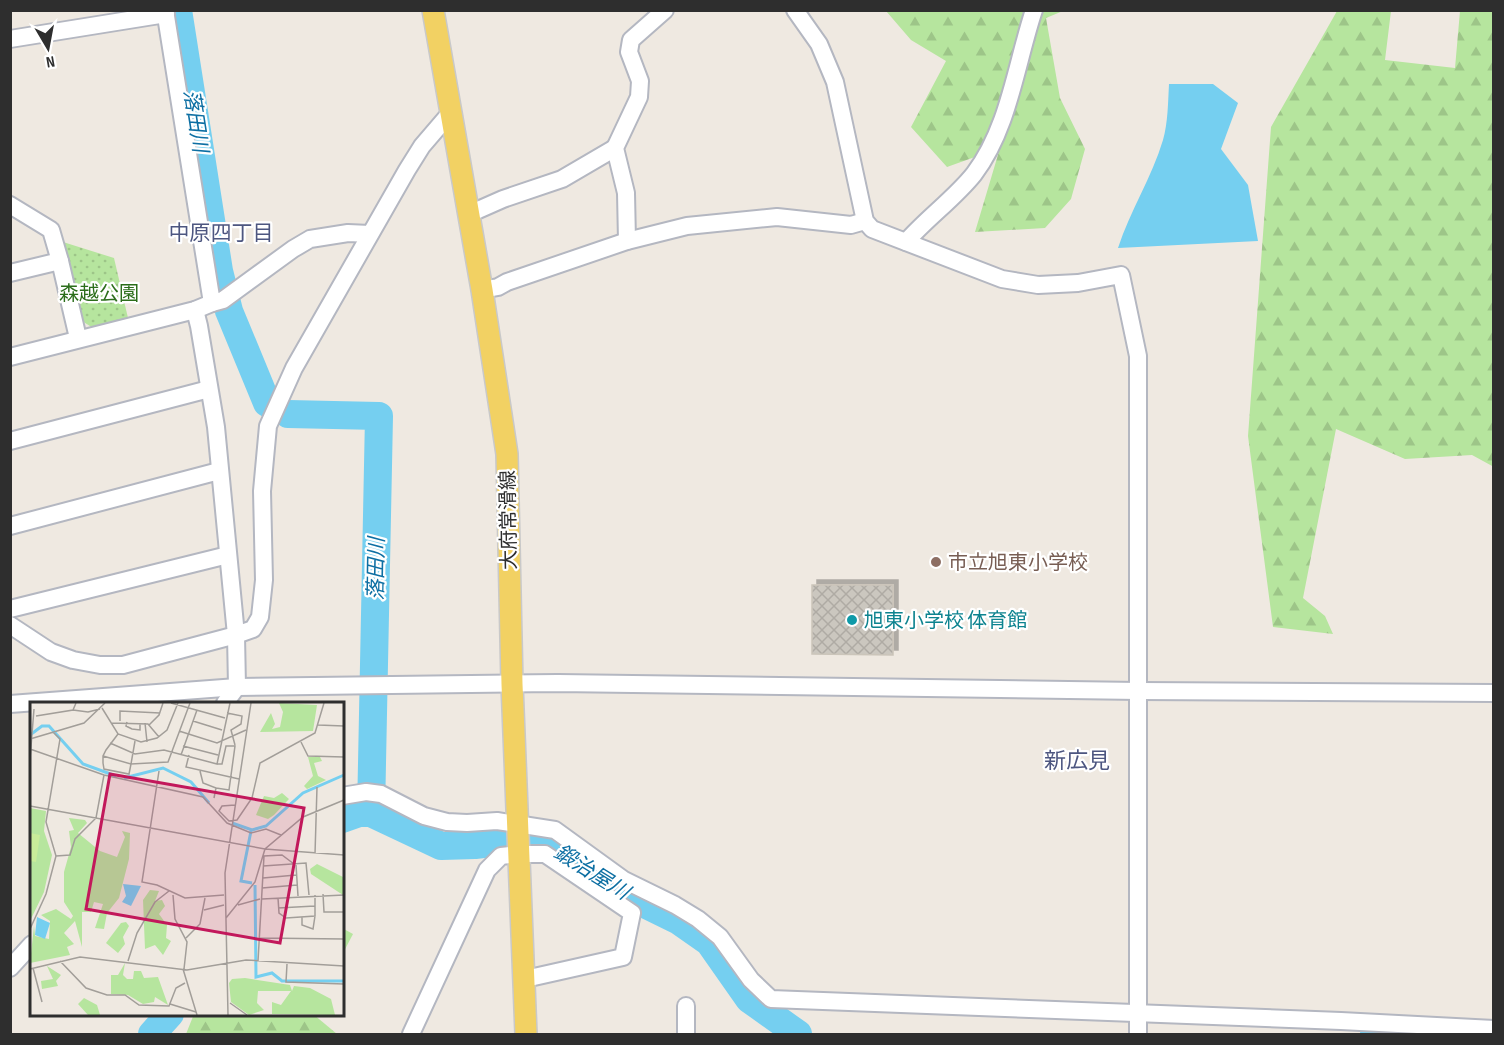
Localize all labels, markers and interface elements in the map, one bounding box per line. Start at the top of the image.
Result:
north arrow [18,18,78,78]
text: N [44,51,56,71]
water label: 落田川 [178,88,213,156]
district label: 中原四丁目 [169,221,274,246]
park label: 森越公園 [59,282,139,306]
street label: 大府常滑線 [496,470,522,570]
water label: 落田川 [363,535,390,601]
place label: 市立旭東小学校 [948,551,1088,575]
marker: 市立旭東小学校 [929,555,943,569]
place label: 旭東小学校 体育館 [864,609,1027,633]
marker: 旭東小学校 体育館 [845,613,859,627]
inset map [30,702,344,1015]
district label: 新広見 [1044,748,1110,775]
water label: 鍛治屋川 [549,840,636,906]

